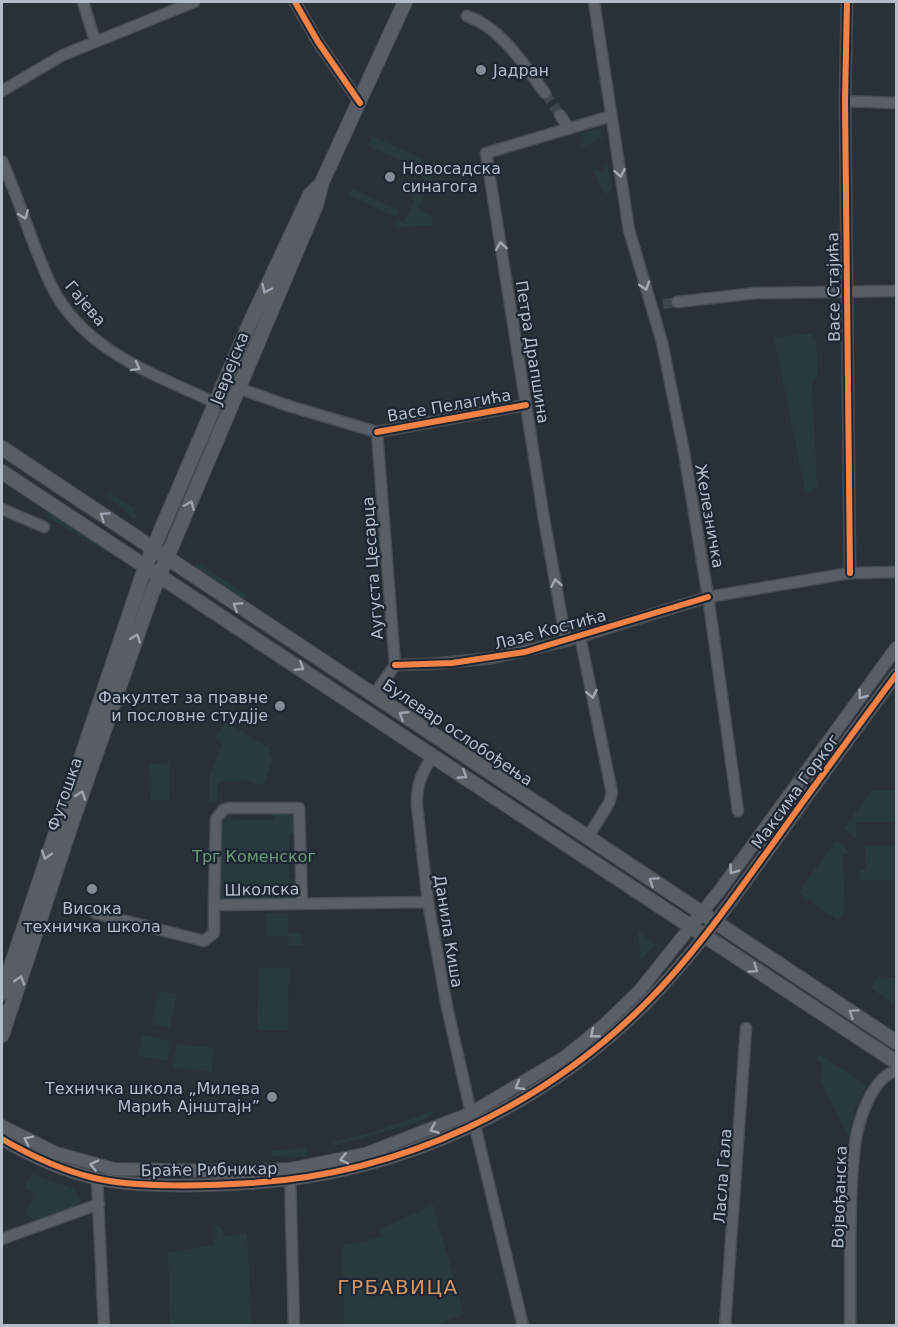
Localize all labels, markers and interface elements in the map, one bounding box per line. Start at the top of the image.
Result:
place label: Јадран [492,61,549,80]
marker: Јадран [474,63,488,77]
place label: Новосадска синагога [402,159,501,196]
one-way arrow [613,168,626,178]
marker: Новосадска синагога [383,170,397,184]
one-way arrow [16,209,29,219]
street label: Васе Стајића [823,232,844,342]
one-way arrow [495,241,507,250]
street label: Гајева [61,277,110,330]
street label: Петра Драпшина [512,279,553,425]
one-way arrow [638,280,651,291]
one-way arrow [262,282,274,293]
street label: Јеврејска [206,329,253,408]
one-way arrow [130,360,140,371]
street label: Васе Пелагића [386,385,513,426]
street label: Железничка [691,463,728,570]
street label: Аугуста Цесарца [358,496,387,640]
one-way arrow [183,500,195,511]
one-way arrow [100,512,110,524]
one-way arrow [550,579,563,589]
one-way arrow [233,602,244,613]
street label: Лазе Костића [492,605,608,654]
one-way arrow [128,633,141,644]
one-way arrow [293,660,304,671]
street label: Булевар ослобођења [379,675,537,790]
place label: Факултет за правне и пословне студјје [98,688,268,725]
one-way arrow [585,688,598,698]
one-way arrow [858,689,869,700]
marker: Факултет за правне и пословне студјје [273,699,287,713]
one-way arrow [399,711,410,722]
street label: Максима Горког [747,730,843,852]
street label: Футошка [43,755,86,833]
one-way arrow [456,768,467,779]
one-way arrow [74,790,87,800]
park label: Трг Коменског [191,847,316,866]
one-way arrow [41,849,54,860]
one-way arrow [729,864,740,875]
street label: Данила Киша [430,873,467,989]
one-way arrow [649,876,659,888]
street label: Школска [224,879,300,900]
marker: Висока техничка школа [85,882,99,896]
place label: Висока техничка школа [23,899,161,936]
one-way arrow [748,961,758,973]
one-way arrow [13,975,25,986]
one-way arrow [848,1009,859,1020]
one-way arrow [590,1027,601,1038]
place label: Техничка школа „Милева Марић Ајнштајн” [44,1079,260,1116]
one-way arrow [515,1079,525,1090]
marker: Техничка школа „Милева Марић Ајнштајн” [265,1090,279,1104]
one-way arrow [430,1122,441,1134]
street label: Ласла Гала [710,1128,735,1224]
one-way arrow [24,1136,35,1147]
street label: Војвођанска [828,1145,851,1249]
one-way arrow [339,1151,349,1164]
one-way arrow [89,1159,99,1172]
street label: Браће Рибникар [141,1159,278,1180]
district label: ГРБАВИЦА [337,1275,459,1299]

